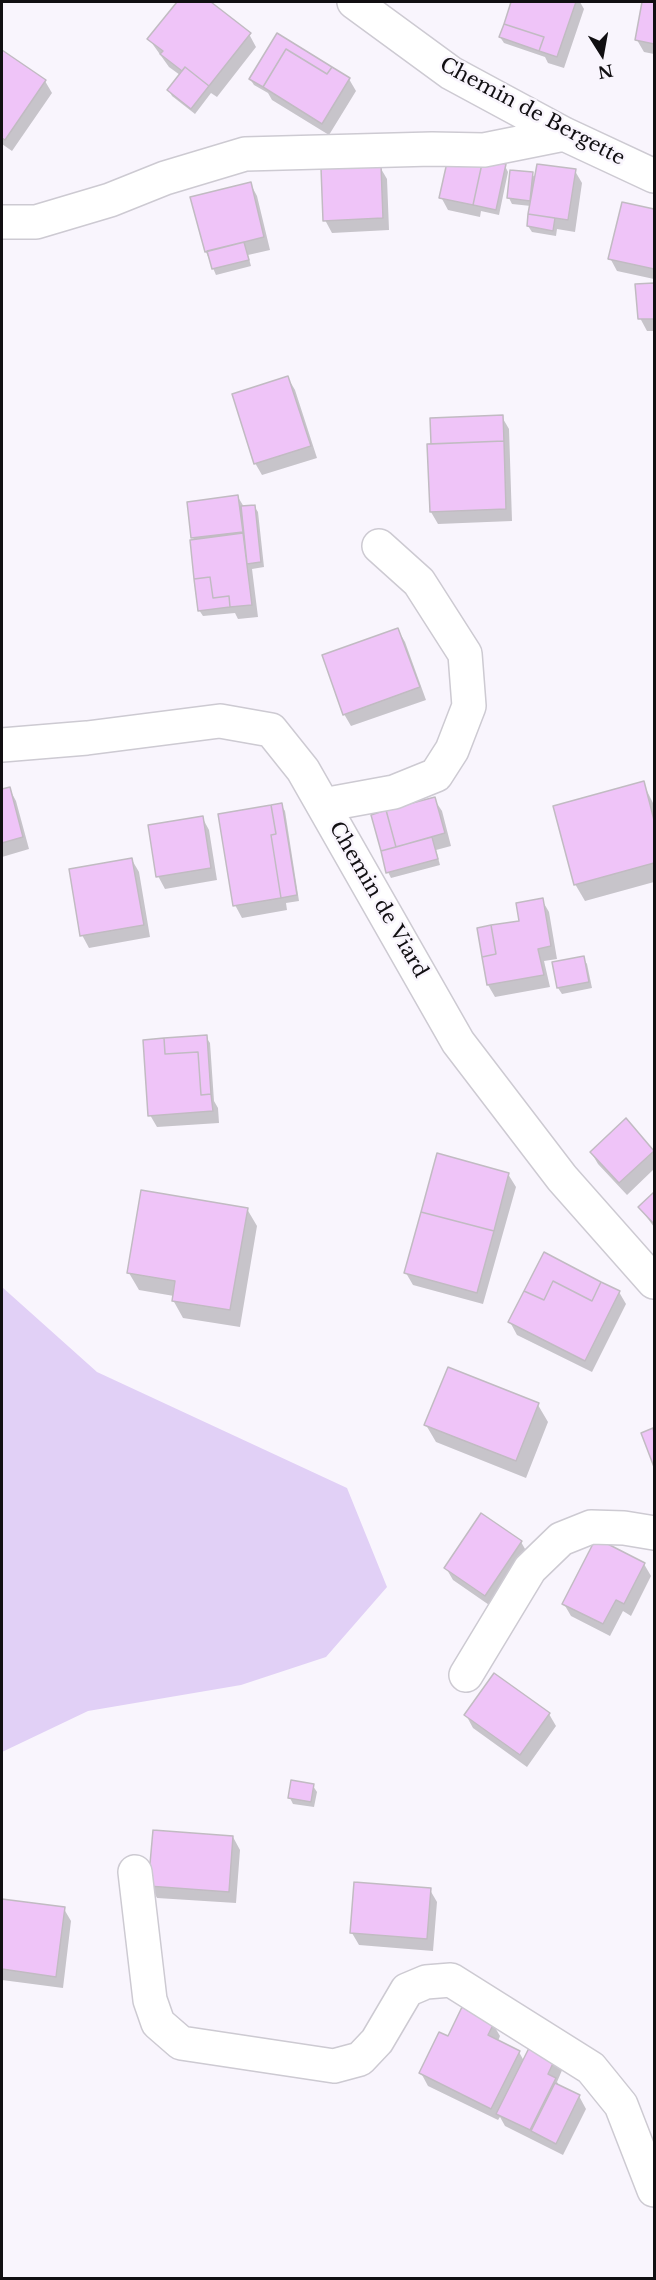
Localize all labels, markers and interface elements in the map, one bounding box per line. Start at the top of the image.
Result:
north arrow [572,24,632,84]
street label: Chemin de Bergette [435,53,629,171]
text: N [596,60,615,83]
street label: Chemin de Viard [324,818,432,982]

